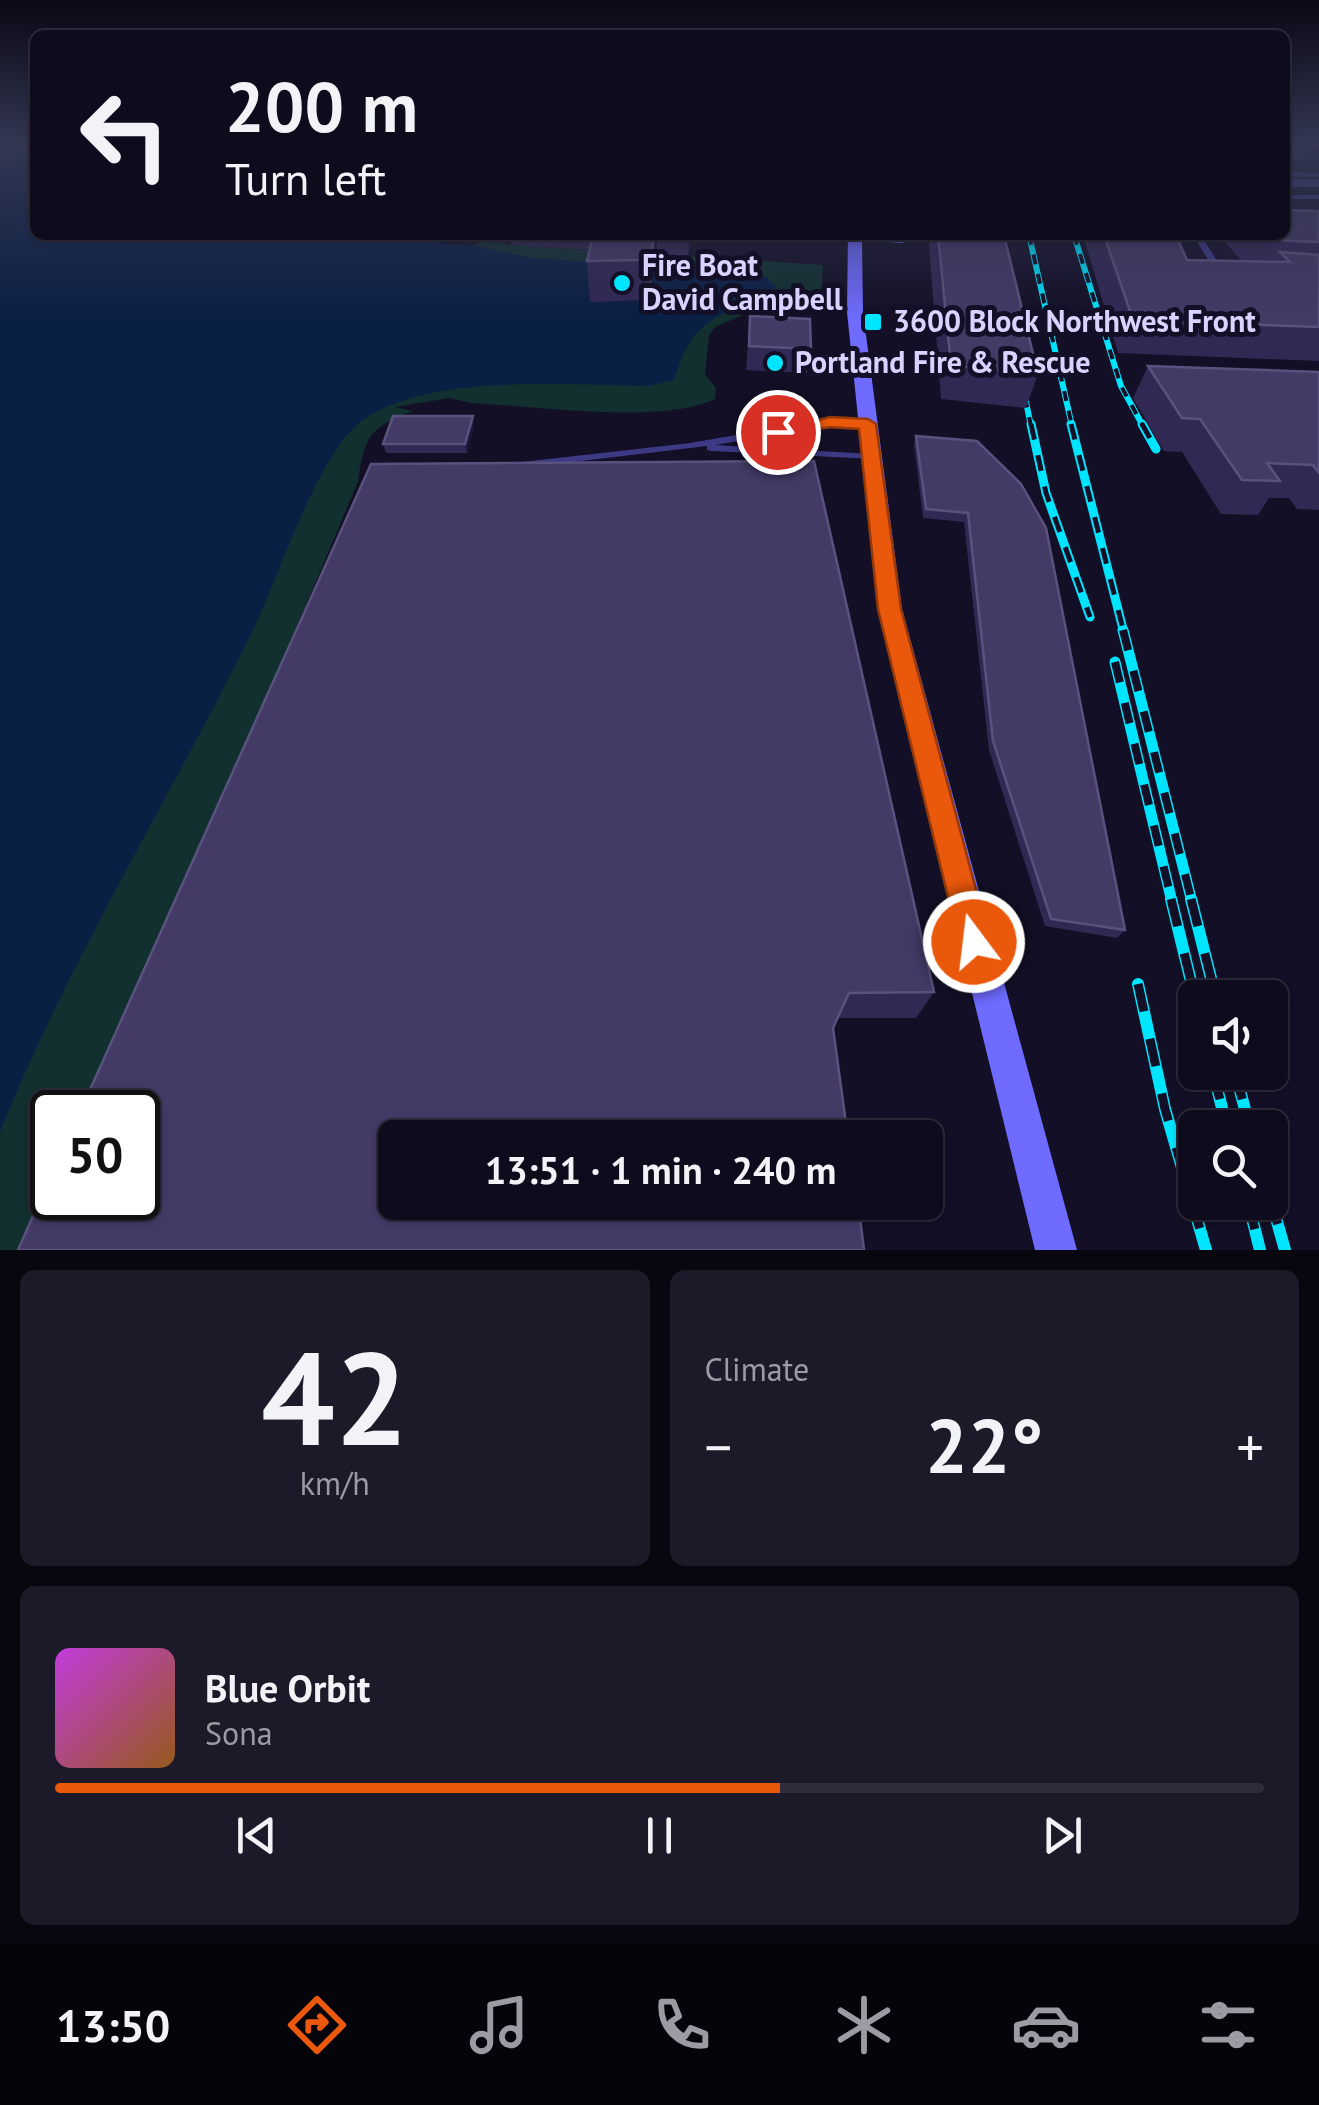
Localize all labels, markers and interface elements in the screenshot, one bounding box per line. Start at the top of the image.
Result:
text: 200 m [225,61,418,151]
icon: left [60,70,190,200]
text: Turn left [225,149,386,207]
place label: Fire Boat David Campbell [642,245,843,318]
marker: Fire Boat David Campbell [611,272,633,294]
place label: 3600 Block Northwest Front [893,301,1256,340]
marker: 3600 Block Northwest Front [862,311,884,333]
place label: Portland Fire & Rescue [795,342,1090,381]
marker: Portland Fire & Rescue [764,352,786,374]
pin [736,390,821,475]
icon: arrive [751,405,806,460]
position arrow [922,890,1026,994]
map controls [1178,980,1288,1220]
button: sound [1178,980,1288,1090]
speed limit sign: 50 [30,1090,160,1220]
button: search [1178,1110,1288,1220]
text: 13:51 · 1 min · 240 m [485,1145,836,1194]
text: 42 [261,1313,408,1481]
text: Climate [705,1348,809,1390]
text: 22° [925,1397,1043,1494]
text: − [705,1411,732,1482]
text: + [1236,1411,1264,1482]
text: km/h [300,1462,370,1504]
text: Blue Orbit [205,1663,370,1712]
text: Sona [205,1712,273,1754]
icon: previous [229,1808,284,1863]
icon: pause [632,1808,687,1863]
icon: next [1035,1808,1090,1863]
icon: directions [282,1990,352,2060]
icon: music [464,1990,534,2060]
icon: phone [647,1990,717,2060]
icon: climate [829,1990,899,2060]
icon: car [1011,1990,1081,2060]
icon: filters [1193,1990,1263,2060]
text: 13:50 [56,1996,170,2054]

